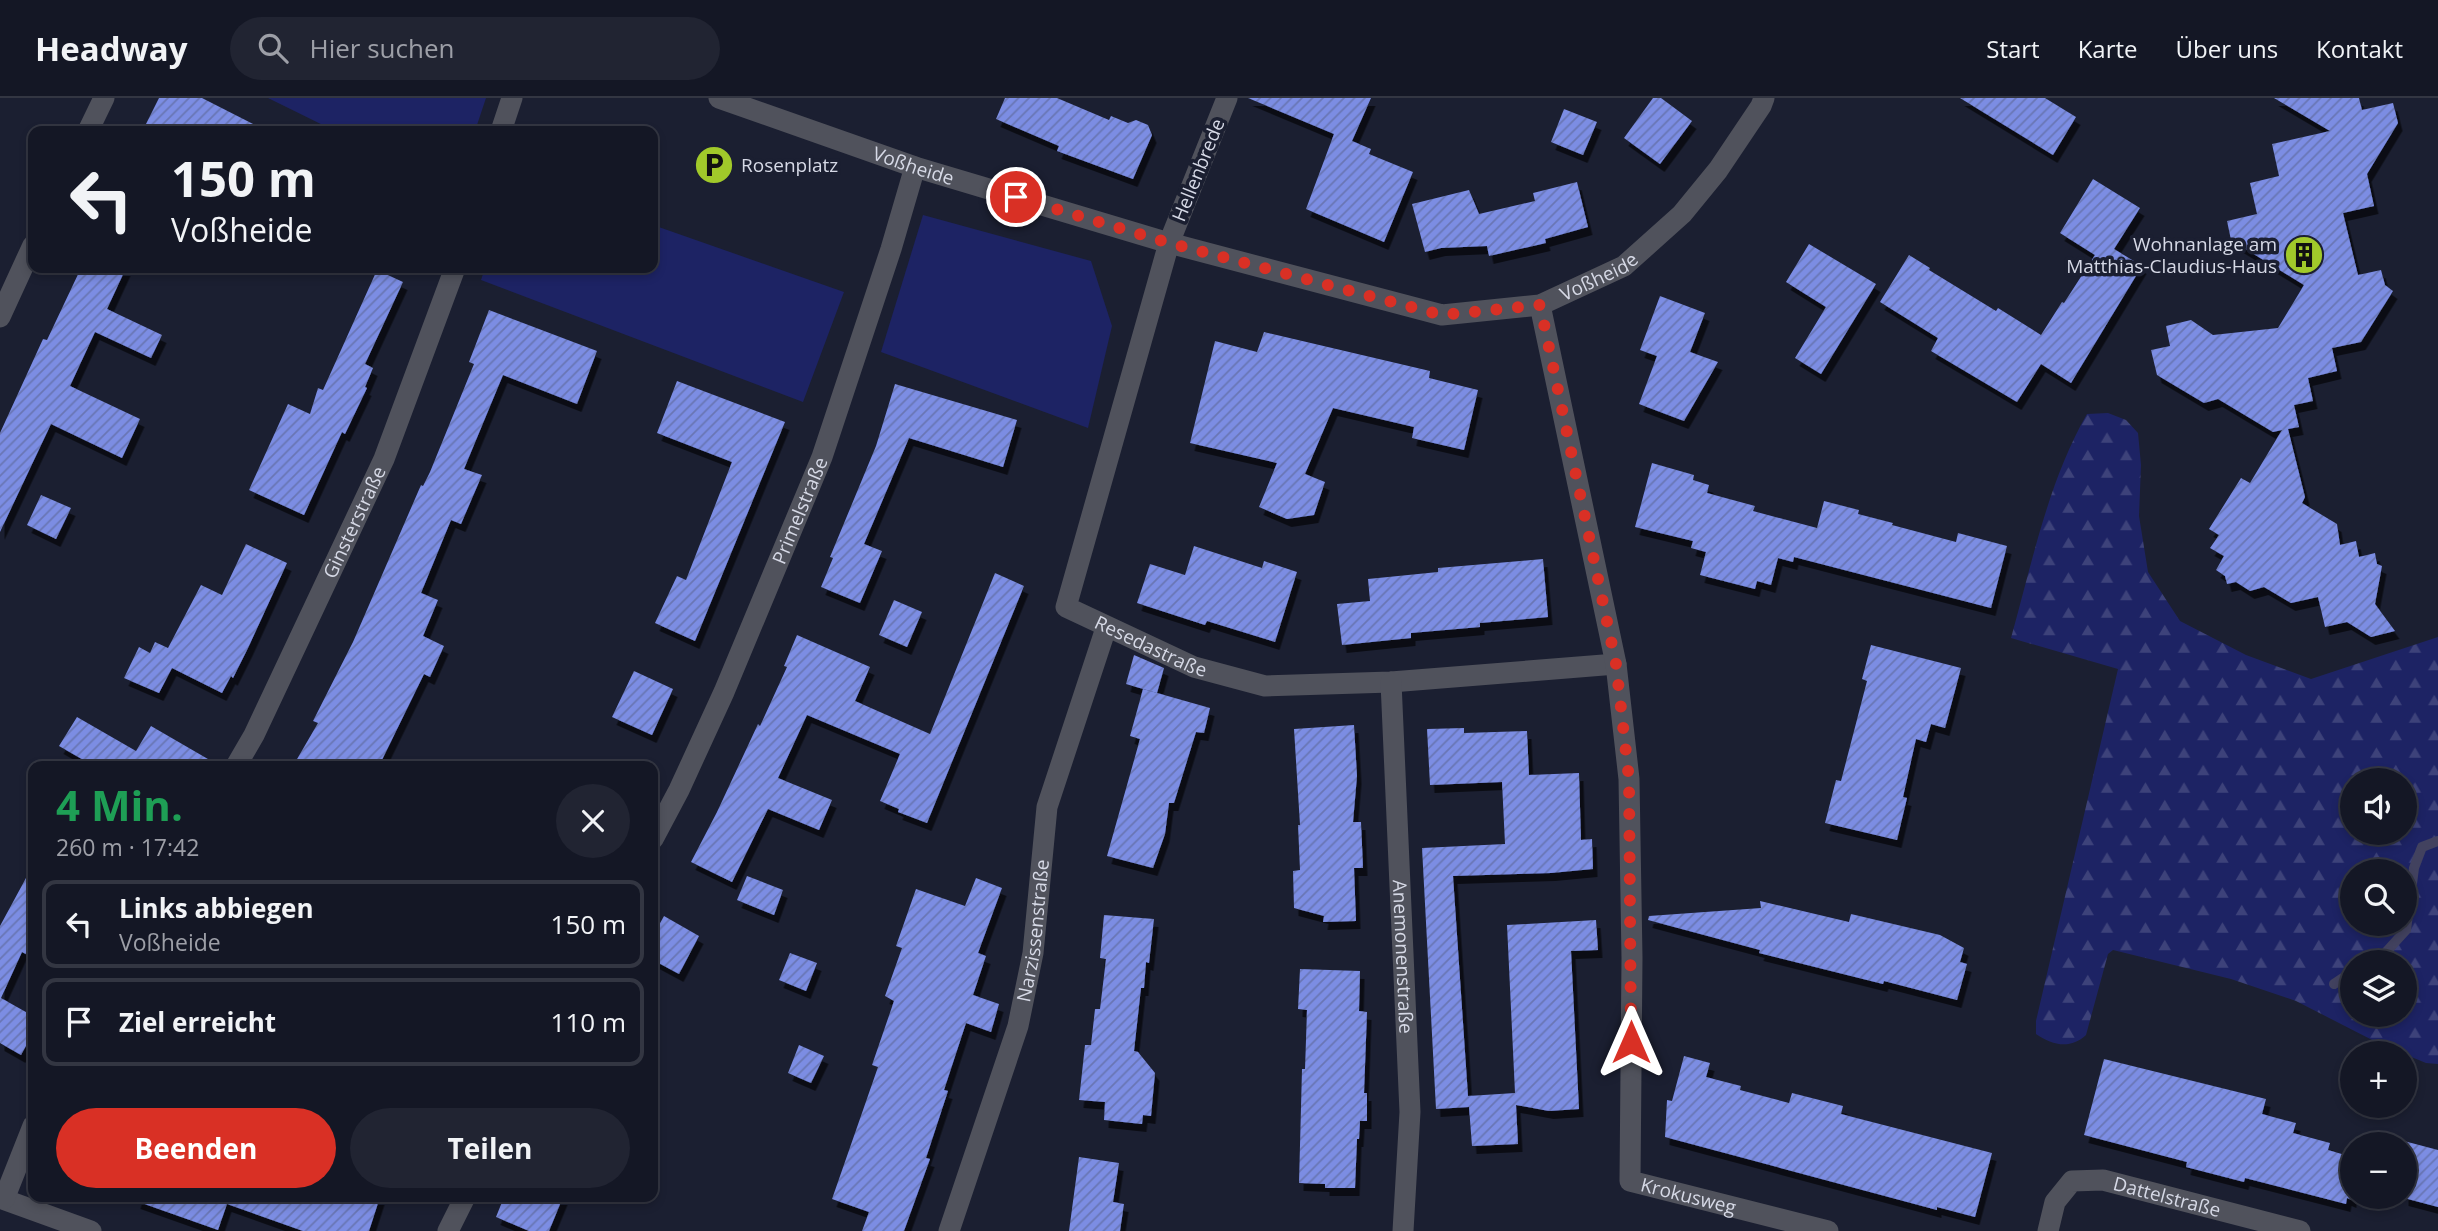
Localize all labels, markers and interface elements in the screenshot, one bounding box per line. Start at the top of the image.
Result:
search box [230,17,720,80]
text: Headway [35,26,188,71]
icon: search [254,29,292,67]
text: Hier suchen [310,30,455,66]
text: Start [1986,32,2040,65]
text: Karte [2078,32,2138,65]
text: Über uns [2176,32,2278,65]
text: Kontakt [2316,32,2403,65]
street label: Hellenbrede [1166,115,1230,225]
street label: Voßheide [869,140,957,191]
parking icon: Rosenplatz [693,144,735,186]
text: 150 m [171,145,316,211]
place label: Rosenplatz [741,152,838,178]
icon: left [56,154,147,245]
pin [986,167,1046,227]
icon: arrive [997,178,1035,216]
text: Voßheide [171,208,312,251]
place label: Wohnanlage am Matthias-Claudius-Haus [2066,231,2277,279]
building icon: Wohnanlage am Matthias-Claudius-Haus [2283,234,2325,276]
street label: Voßheide [1556,247,1644,307]
street label: Primelstraße [766,453,834,568]
street label: Ginsterstraße [317,462,392,583]
street label: Resedastraße [1090,609,1210,683]
map controls [2340,768,2417,1209]
button: sound [2340,768,2417,845]
text: 4 Min. [56,776,183,833]
button: close [556,784,630,858]
text: 260 m · 17:42 [56,831,199,863]
street label: Narzissenstraße [1010,858,1055,1004]
button: search [2340,859,2417,936]
street label: Anemonenstraße [1387,879,1420,1034]
text: Links abbiegen [119,890,314,926]
icon: left [60,905,98,943]
text: 150 m [551,906,626,942]
text: Voßheide [119,926,221,958]
button: layers [2340,950,2417,1027]
icon: arrive [60,1003,98,1041]
text: Ziel erreicht [119,1004,276,1040]
text: 110 m [551,1004,626,1040]
position arrow [1594,1005,1668,1079]
button: + [2340,1041,2417,1118]
button: Beenden [56,1108,336,1188]
button: Teilen [350,1108,630,1188]
button: − [2340,1132,2417,1209]
street label: Dattelstraße [2110,1170,2224,1223]
street label: Krokusweg [1638,1171,1739,1220]

